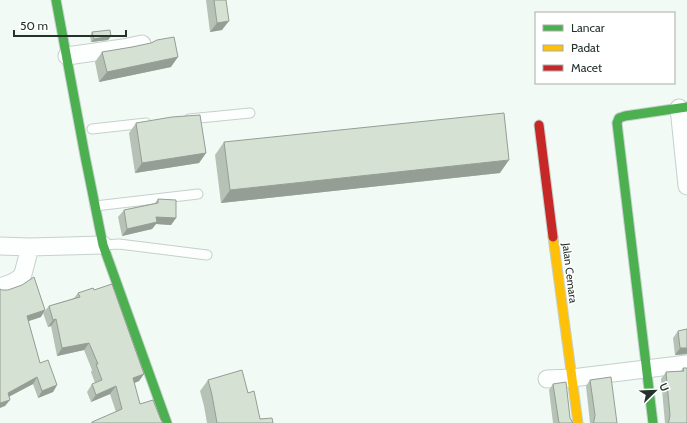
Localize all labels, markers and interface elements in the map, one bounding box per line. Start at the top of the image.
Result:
scale bar [14,12,126,38]
legend [535,12,675,84]
text: 50 m [20,18,48,33]
text: Lancar [571,20,605,35]
text: Padat [571,40,600,55]
text: Macet [571,60,602,75]
street label: Jalan Cemara [559,241,581,305]
north arrow [635,371,675,411]
text: U [656,381,672,394]

